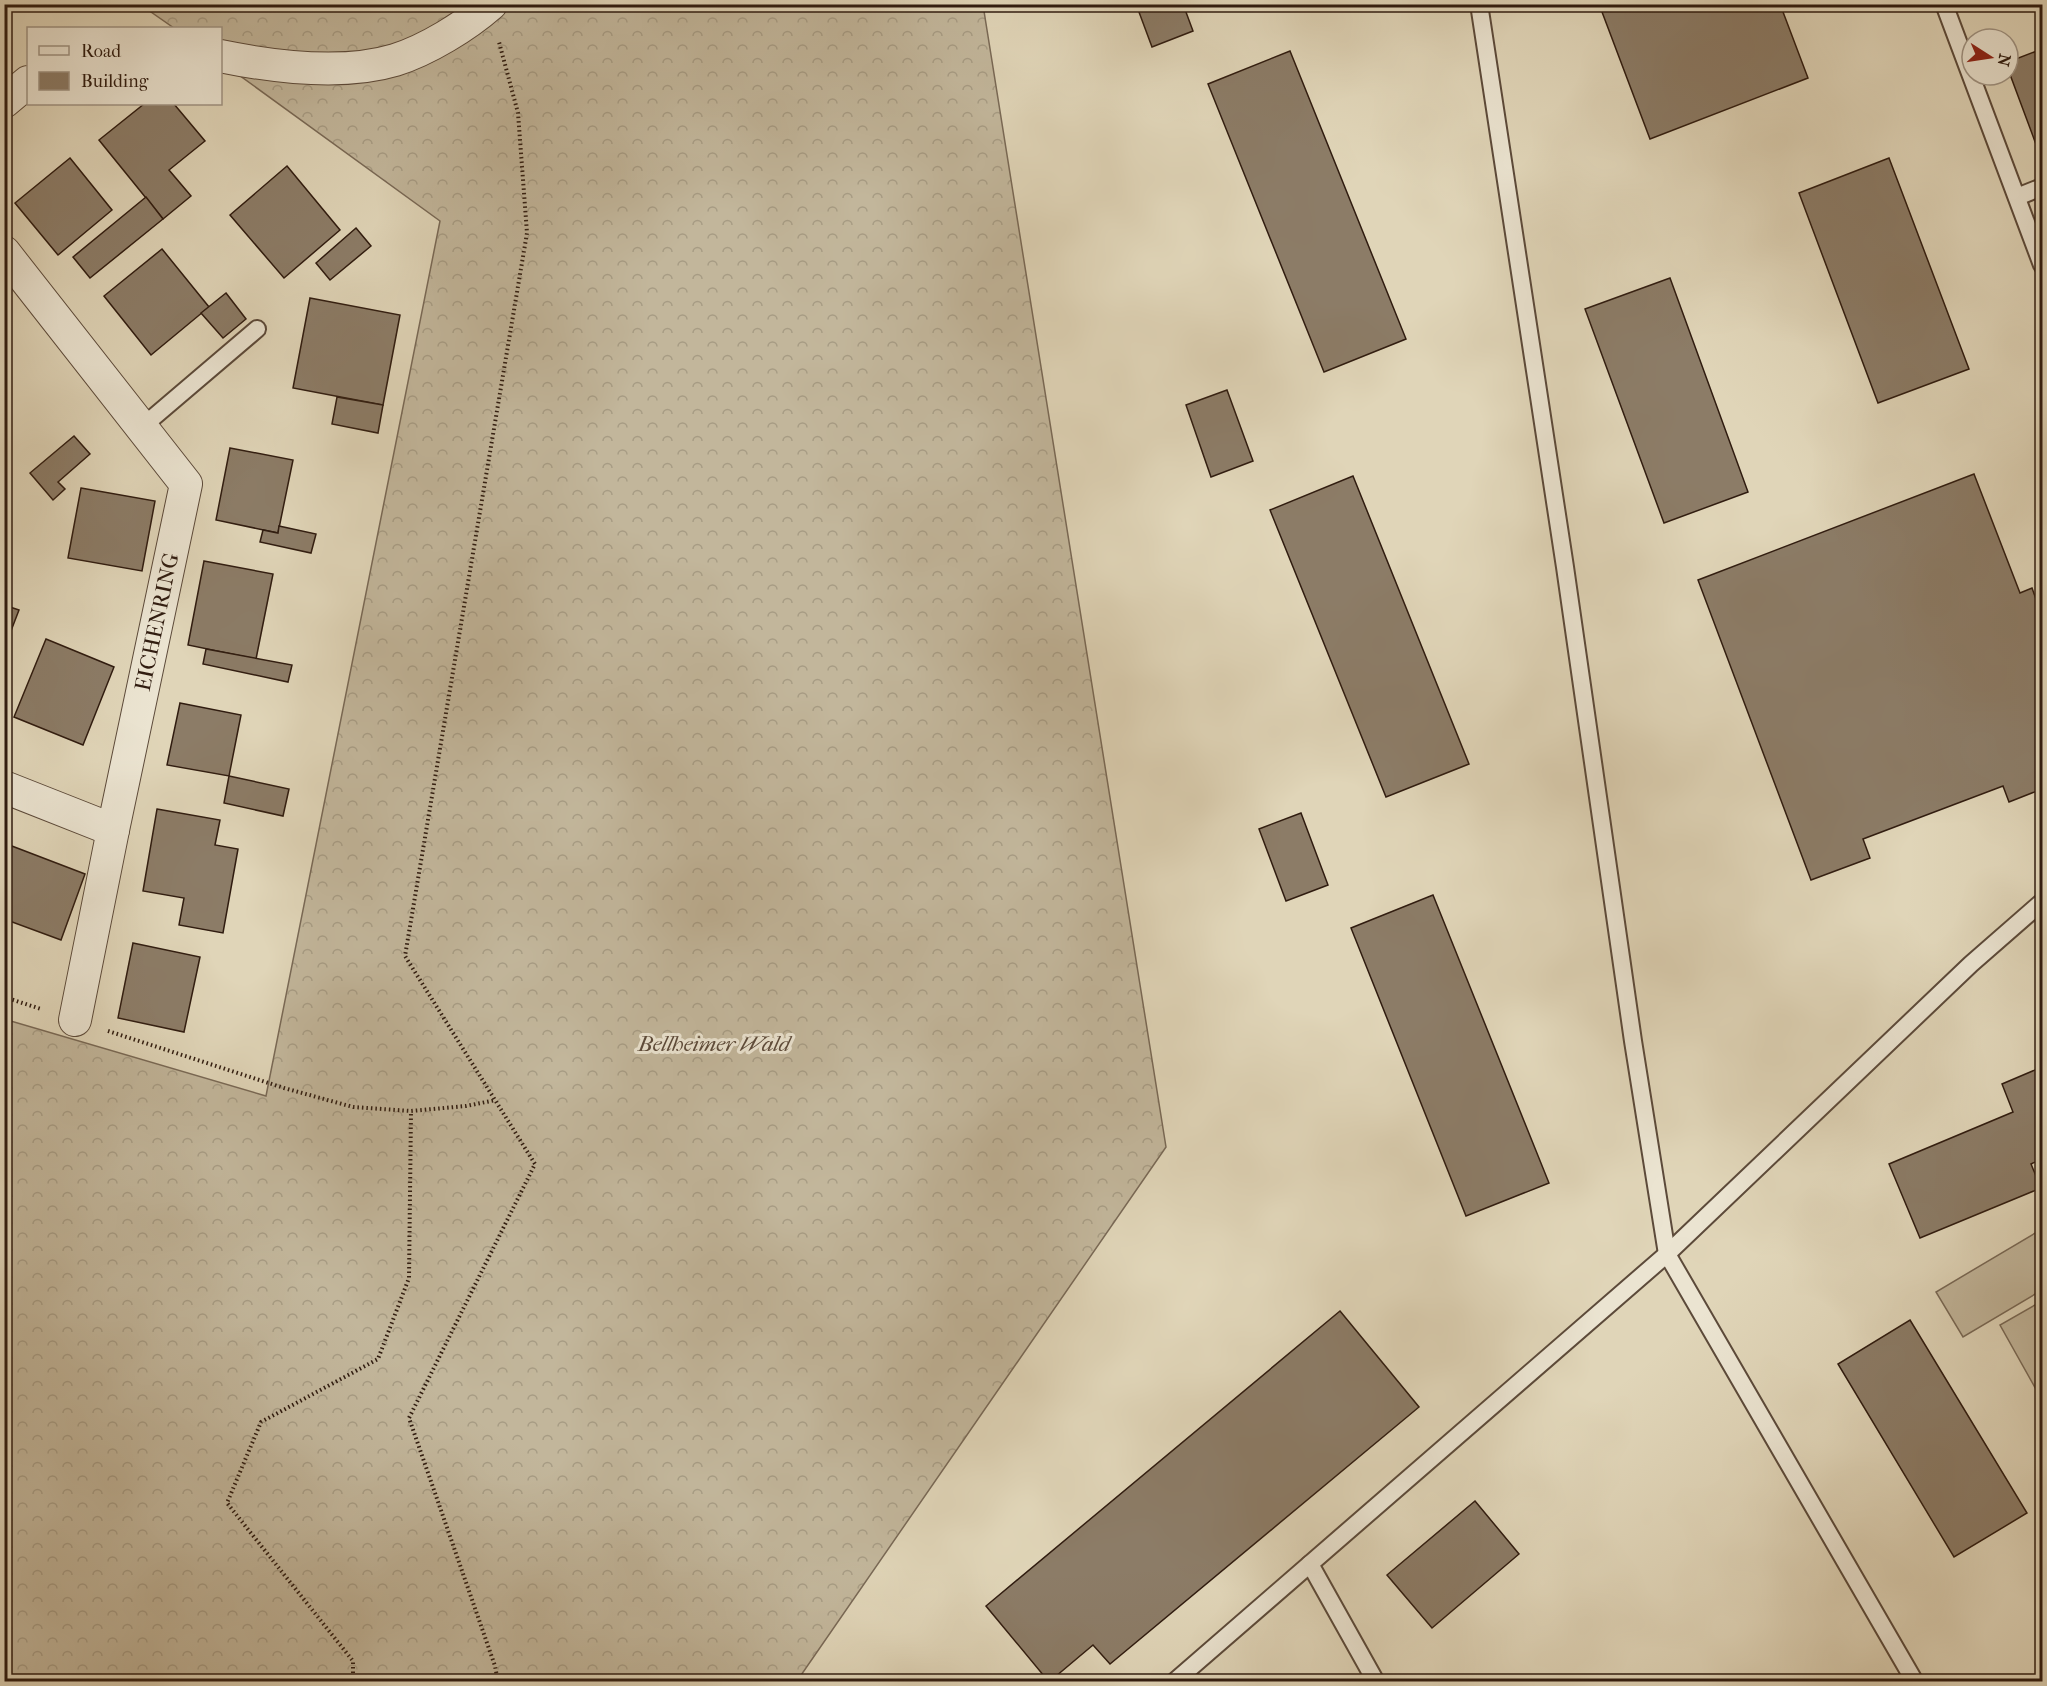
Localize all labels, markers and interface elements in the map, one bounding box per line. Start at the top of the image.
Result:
legend [27,27,222,105]
north arrow [1960,27,2020,87]
text: Road [81,41,121,62]
text: N [1993,52,2015,69]
text: Building [81,71,149,92]
street label: EICHENRING [130,550,184,694]
park label: Bellheimer Wald [637,1031,793,1057]

